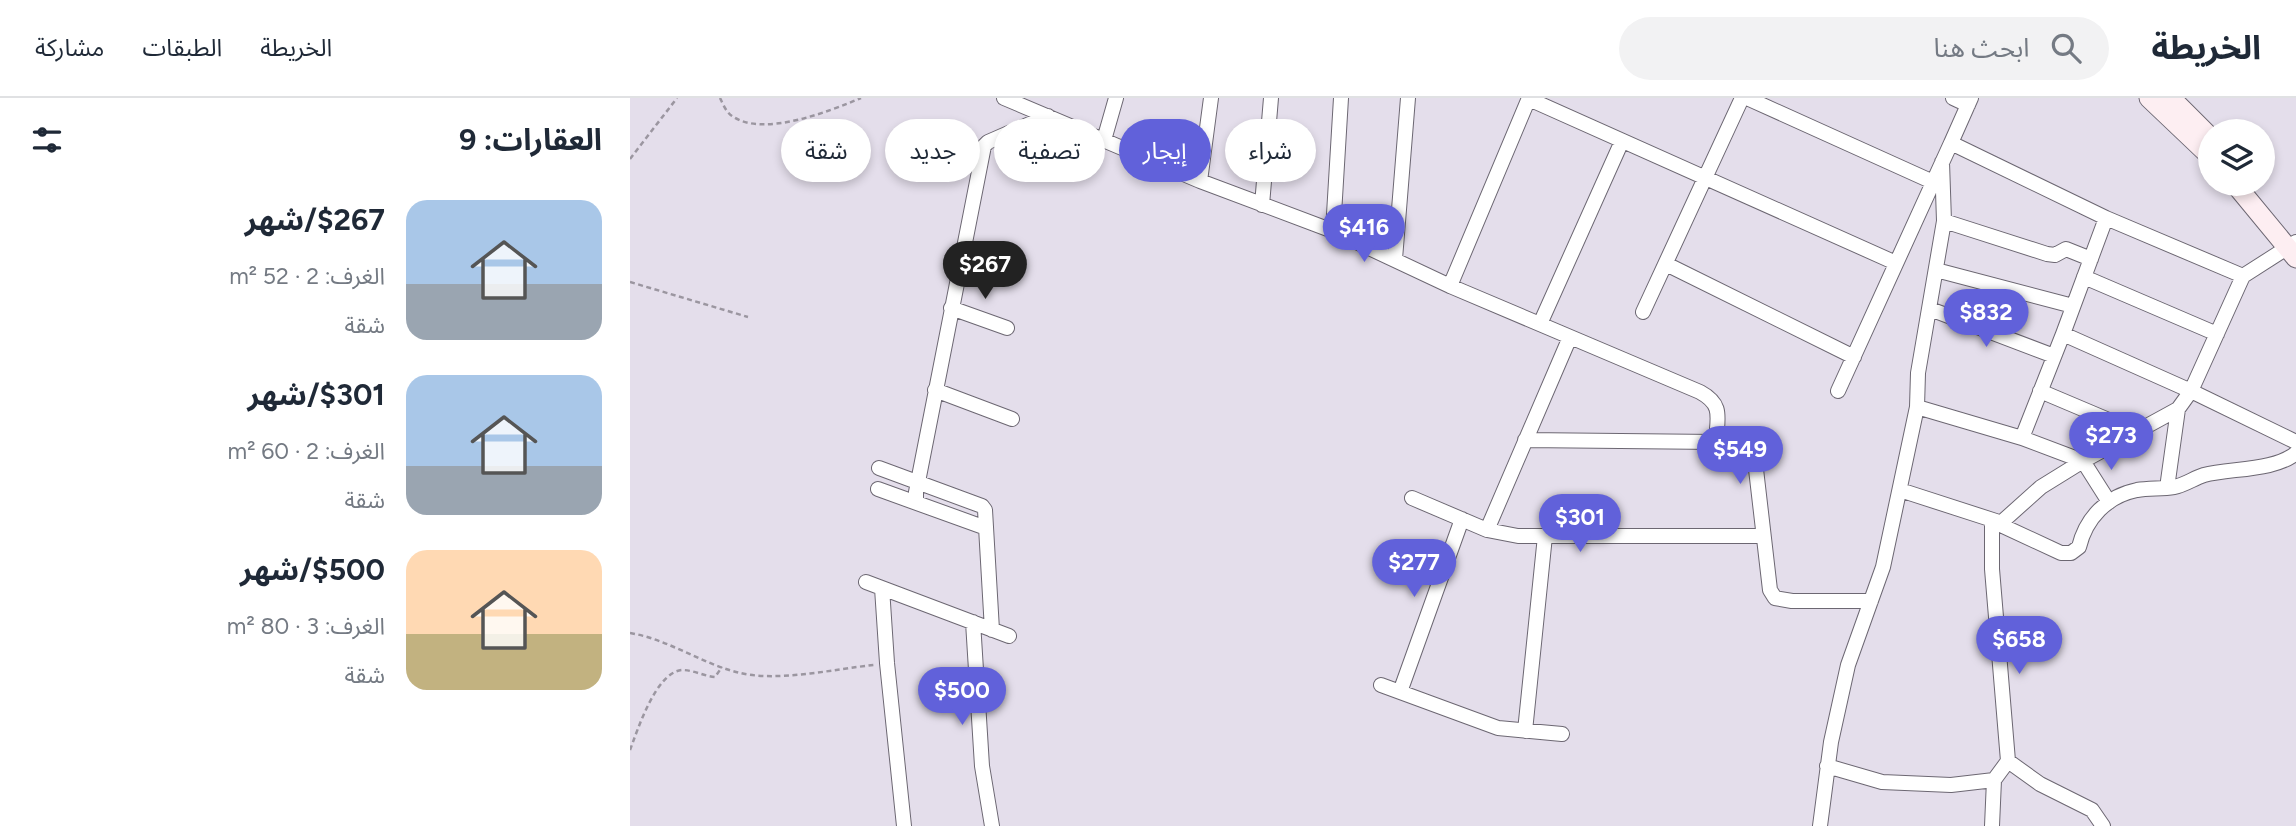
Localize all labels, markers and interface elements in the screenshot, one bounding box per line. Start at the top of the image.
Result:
search box [1619,17,2109,80]
text: الخريطة [2151,28,2261,67]
icon: search [2047,29,2085,67]
text: ابحث هنا [1933,32,2029,64]
text: مشاركة [35,33,104,62]
text: الطبقات [142,33,222,62]
text: الخريطة [260,33,332,62]
chip: شقة [781,119,871,182]
chip: جديد [885,119,980,182]
chip: تصفية [994,119,1105,182]
chip: إيجار [1119,119,1211,182]
chip: شراء [1225,119,1316,182]
map controls [2198,119,2275,196]
button: layers [2198,119,2275,196]
icon: filters [28,121,66,159]
text: العقارات: 9 [459,121,602,158]
text: $267/شهر [245,201,385,238]
pin: $416 [1323,204,1405,264]
text: $416 [1339,213,1389,241]
icon: home [462,228,546,312]
pin: $267 [944,242,1026,301]
text: $267 [959,250,1011,278]
text: الغرف: 2 · 52 m² [229,262,385,290]
pin: $832 [1945,289,2027,349]
text: $832 [1960,298,2012,326]
text: شقة [344,311,385,339]
text: $301/شهر [248,376,385,413]
icon: home [462,403,546,487]
pin: $273 [2070,412,2152,472]
text: $273 [2085,421,2137,449]
pin: $549 [1699,426,1781,486]
text: $549 [1713,435,1767,463]
text: الغرف: 2 · 60 m² [228,437,385,465]
text: شقة [344,486,385,514]
pin: $301 [1539,494,1621,554]
text: $301 [1555,503,1605,531]
pin: $277 [1373,540,1455,599]
text: $277 [1388,548,1440,576]
text: $500/شهر [240,551,385,588]
icon: home [462,578,546,662]
text: الغرف: 3 · 80 m² [227,612,385,640]
pin: $658 [1978,616,2060,676]
text: $658 [1992,625,2046,653]
text: شقة [344,661,385,689]
pin: $500 [921,668,1003,727]
text: $500 [934,676,990,704]

